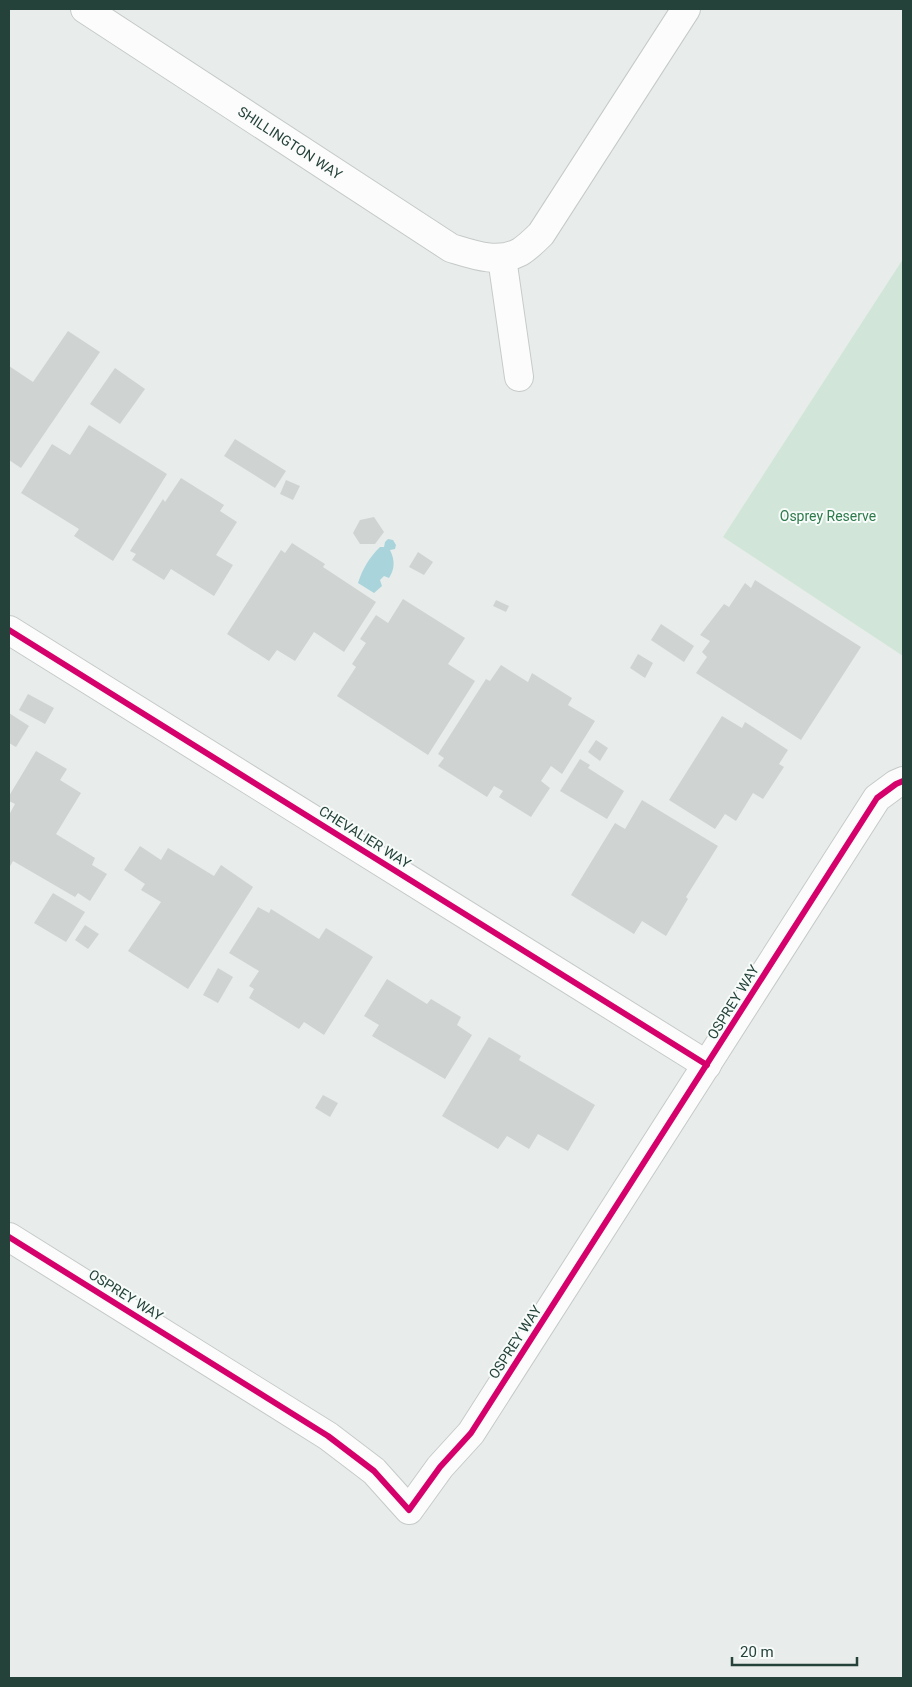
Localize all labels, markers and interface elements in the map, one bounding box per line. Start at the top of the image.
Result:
street label: SHILLINGTON WAY [235,103,346,183]
park label: Osprey Reserve [780,508,876,524]
street label: CHEVALIER WAY [316,802,414,872]
street label: OSPREY WAY [704,962,762,1042]
street label: OSPREY WAY [86,1266,166,1324]
street label: OSPREY WAY [485,1302,545,1382]
scale bar [732,1634,857,1666]
text: 20 m [740,1643,774,1661]

